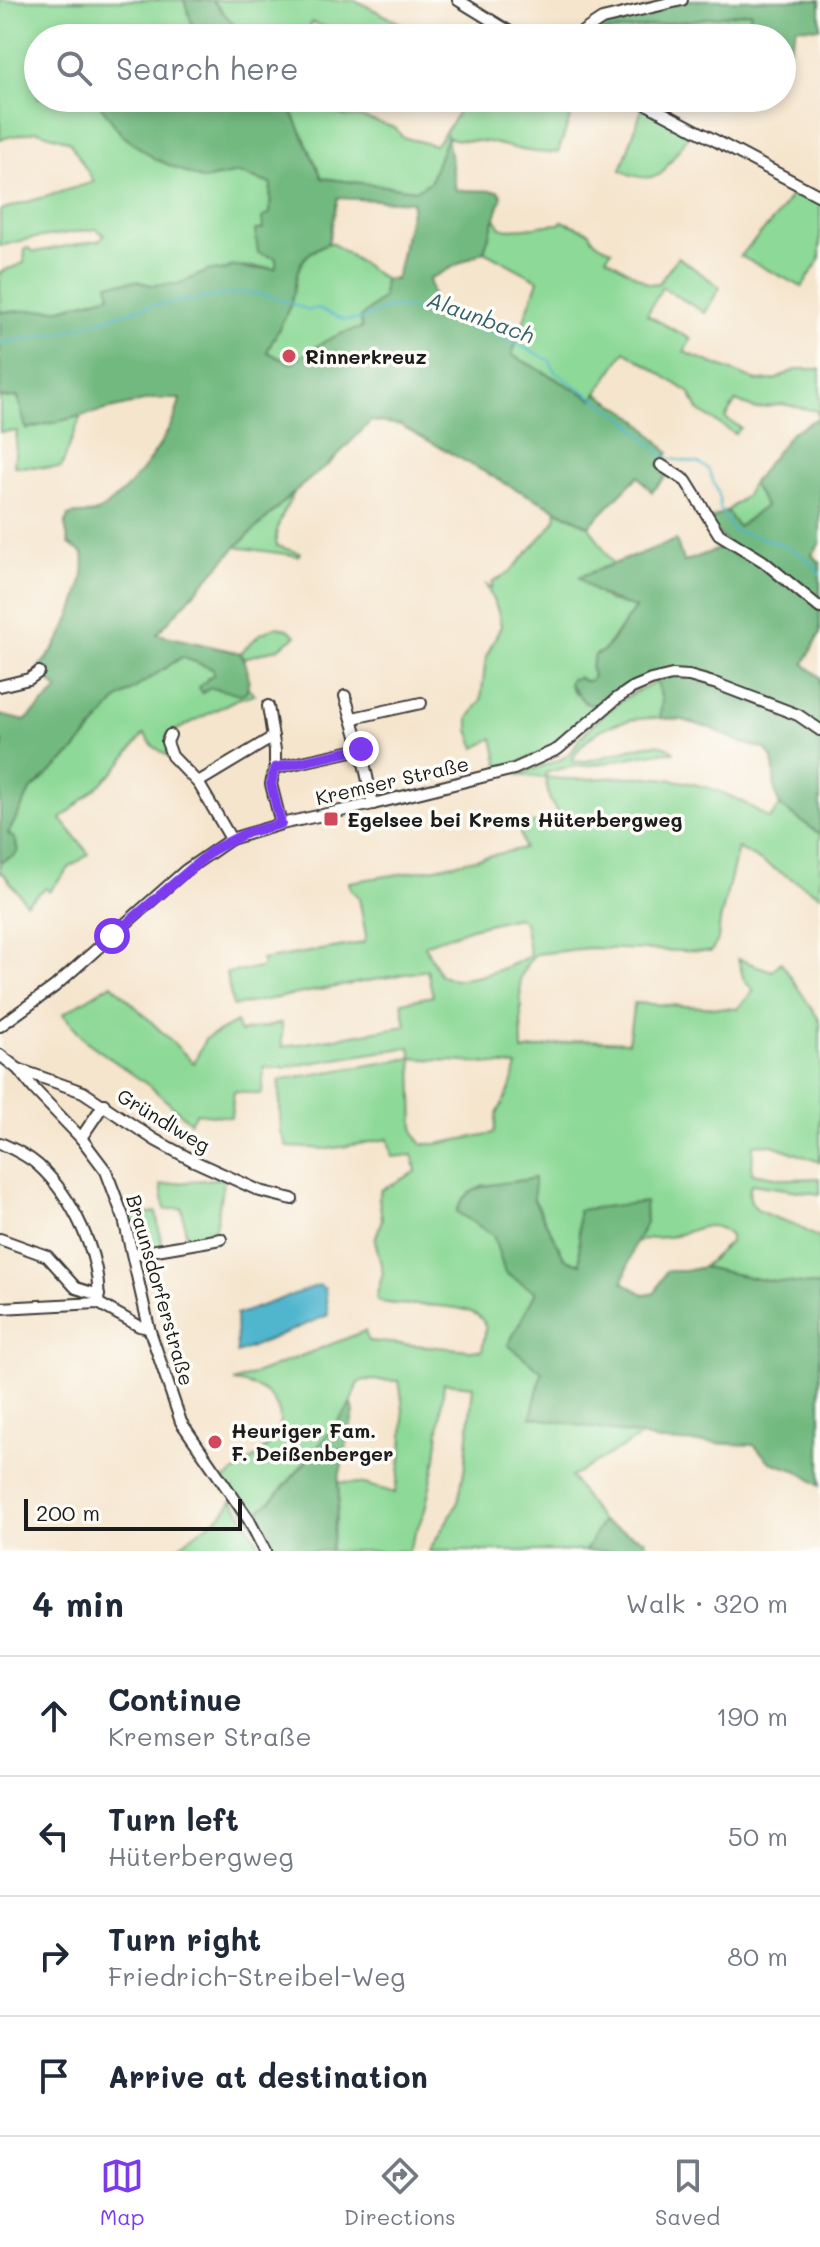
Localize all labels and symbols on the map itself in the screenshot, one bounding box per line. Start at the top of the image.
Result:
water label: Alaunbach [424,284,538,350]
place label: Rinnerkreuz [305,343,427,369]
marker: Rinnerkreuz [280,347,298,365]
route end [343,731,379,767]
street label: Kremser Straße [313,750,471,810]
place label: Egelsee bei Krems Hüterbergweg [347,806,682,832]
marker: Egelsee bei Krems Hüterbergweg [322,810,340,828]
route start [94,918,130,954]
street label: Gründlweg [113,1082,215,1158]
street label: Braunsdorferstraße [121,1191,201,1389]
place label: Heuriger Fam. F. Deißenberger [231,1417,393,1466]
marker: Heuriger Fam. F. Deißenberger [206,1433,224,1451]
scale bar [24,1495,242,1531]

